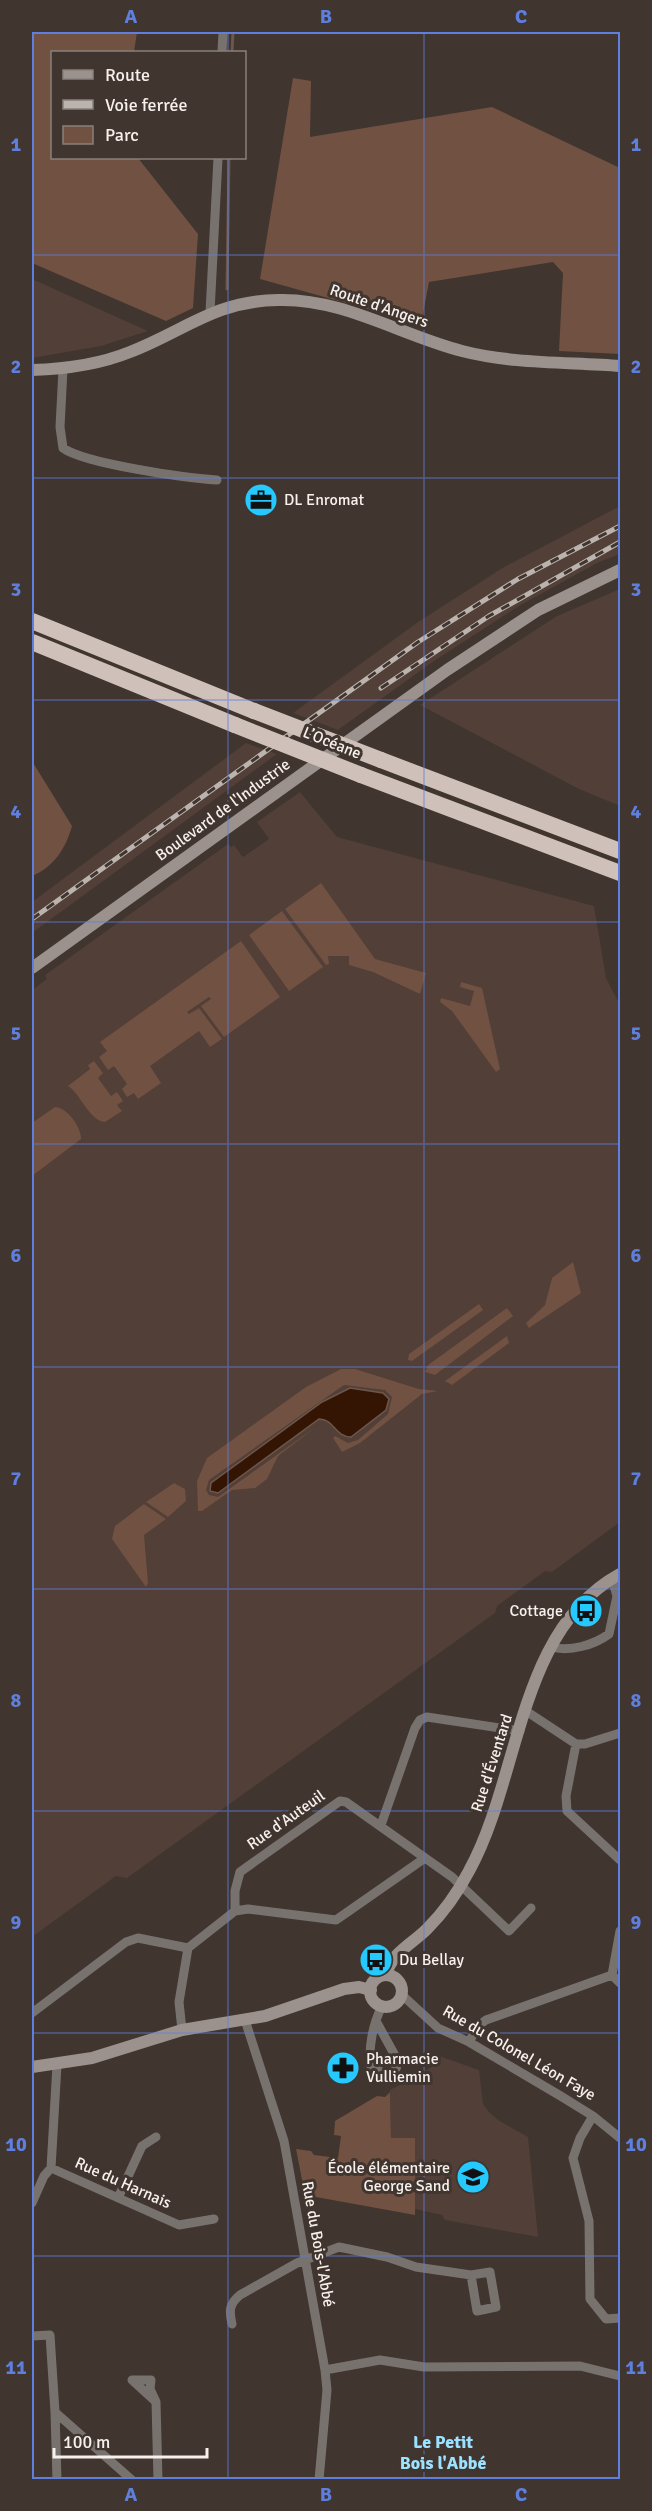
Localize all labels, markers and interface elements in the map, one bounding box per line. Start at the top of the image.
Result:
text: A [125,4,138,29]
text: B [320,4,332,29]
text: C [515,4,527,29]
legend [51,51,246,159]
text: Route [105,64,150,86]
text: Voie ferrée [105,94,187,116]
text: Parc [105,124,139,146]
text: 1 [11,132,22,157]
text: 1 [631,132,642,157]
street label: Route d'Angers [327,280,431,332]
text: 2 [11,354,21,379]
text: 2 [631,354,641,379]
office icon: DL Enromat [243,482,279,518]
place label: DL Enromat [284,490,364,510]
text: 3 [11,577,21,602]
text: 3 [631,577,641,602]
street label: L’Océane [300,722,364,764]
street label: Boulevard de l'Industrie [152,754,294,866]
text: 4 [11,799,22,824]
text: 4 [631,799,642,824]
text: 5 [11,1021,21,1046]
text: 5 [631,1021,641,1046]
text: 6 [11,1243,22,1268]
text: 6 [631,1243,642,1268]
text: 7 [11,1466,22,1491]
text: 7 [631,1466,642,1491]
bus stop icon: Cottage [568,1593,604,1629]
place label: Cottage [510,1601,563,1621]
text: 8 [11,1688,22,1713]
text: 8 [631,1688,642,1713]
street label: Rue d'Éventard [467,1711,517,1815]
street label: Rue d'Auteuil [243,1786,329,1854]
text: 9 [11,1910,22,1935]
text: 9 [631,1910,642,1935]
bus stop icon: Du Bellay [358,1942,394,1978]
place label: Du Bellay [399,1950,464,1970]
street label: Rue du Colonel Léon Faye [439,2001,599,2105]
place label: Pharmacie Vulliemin [366,2049,439,2087]
pharmacy icon: Pharmacie Vulliemin [325,2050,361,2086]
text: 10 [5,2132,27,2157]
text: 10 [625,2132,647,2157]
street label: Rue du Harnais [72,2153,174,2213]
place label: École élémentaire George Sand [328,2158,450,2196]
school or university icon: École élémentaire George Sand [455,2159,491,2195]
street label: Rue du Bois-l'Abbé [297,2180,339,2308]
text: 11 [5,2355,27,2380]
text: 11 [625,2355,647,2380]
scale bar [54,2421,207,2459]
text: 100 m [63,2431,110,2453]
district label: Le Petit Bois l'Abbé [400,2431,486,2474]
text: A [125,2482,138,2507]
text: B [320,2482,332,2507]
text: C [515,2482,527,2507]

